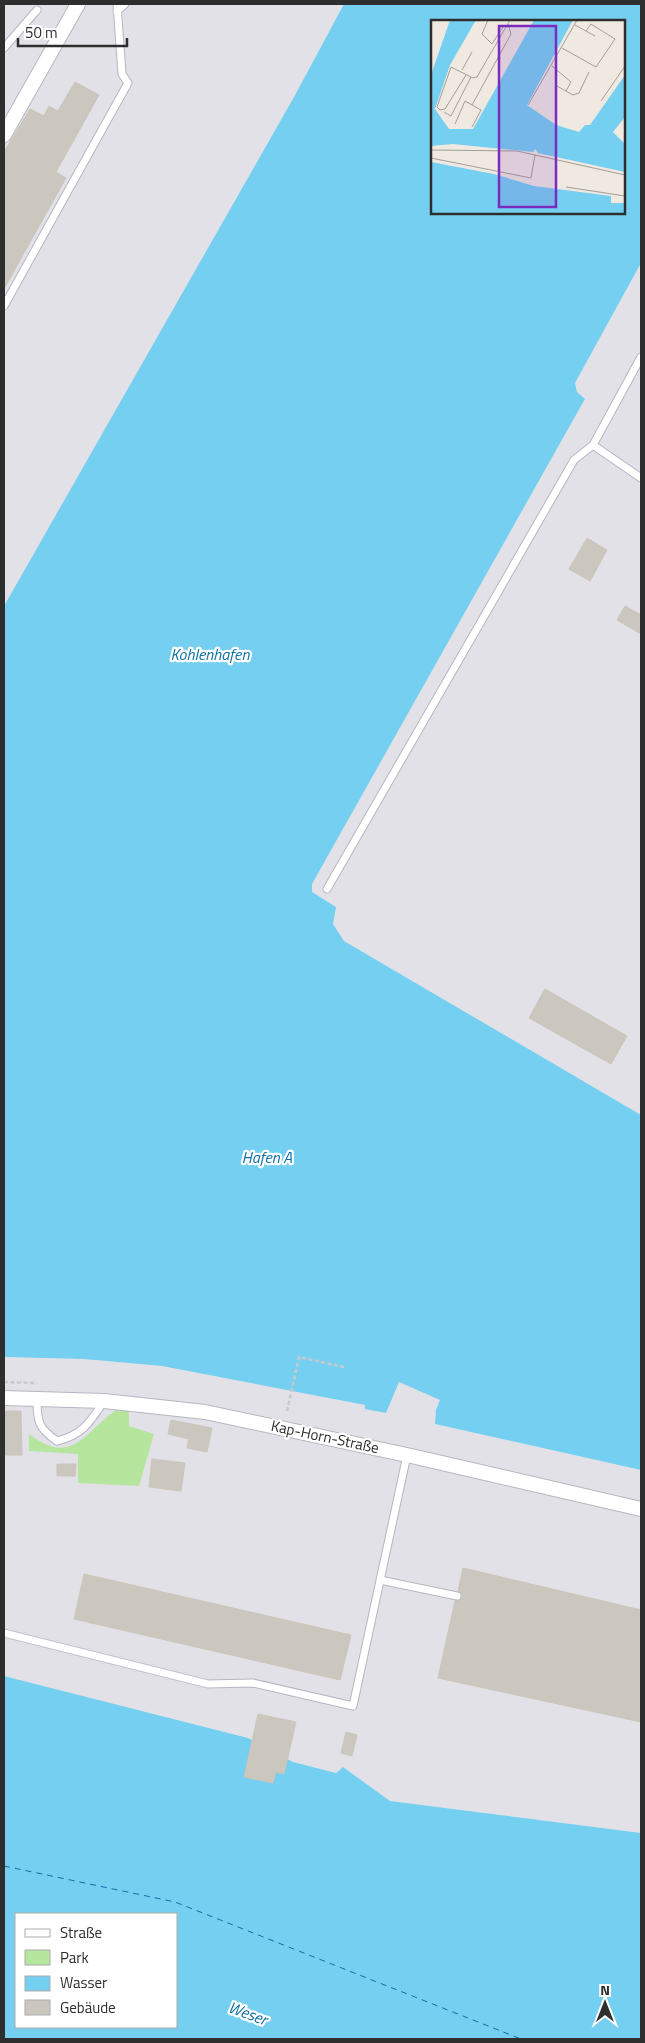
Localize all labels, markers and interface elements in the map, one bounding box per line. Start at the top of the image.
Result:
scale bar [18,15,126,47]
inset map [431,20,625,214]
text: 50 m [25,21,58,44]
water label: Kohlenhafen [171,642,250,666]
water label: Hafen A [242,1145,292,1169]
street label: Kap-Horn-Straße [269,1414,381,1459]
legend [15,1913,178,2028]
text: Straße [60,1921,102,1944]
text: Park [60,1946,89,1969]
text: Wasser [60,1971,107,1994]
north arrow [580,1978,630,2028]
text: N [600,1979,610,2000]
water label: Weser [225,1995,273,2032]
text: Gebäude [60,1996,116,2019]

